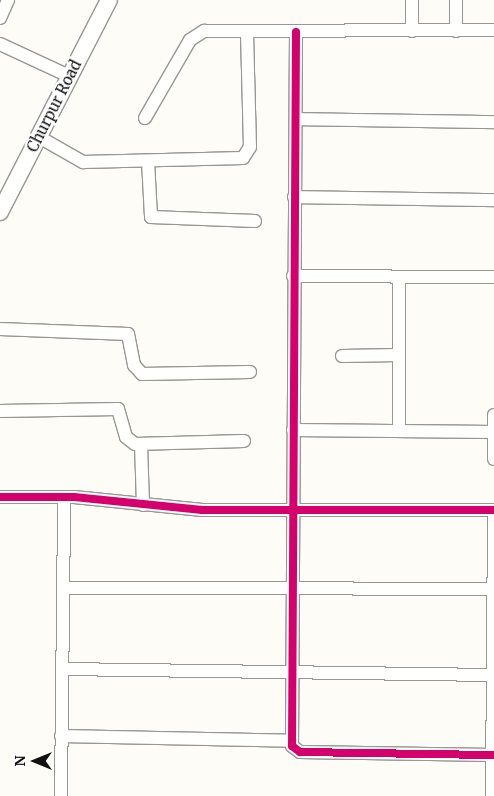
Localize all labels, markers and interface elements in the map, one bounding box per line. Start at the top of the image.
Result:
street label: Churpur Road [23,57,85,155]
north arrow [10,736,60,786]
text: N [11,755,29,767]

